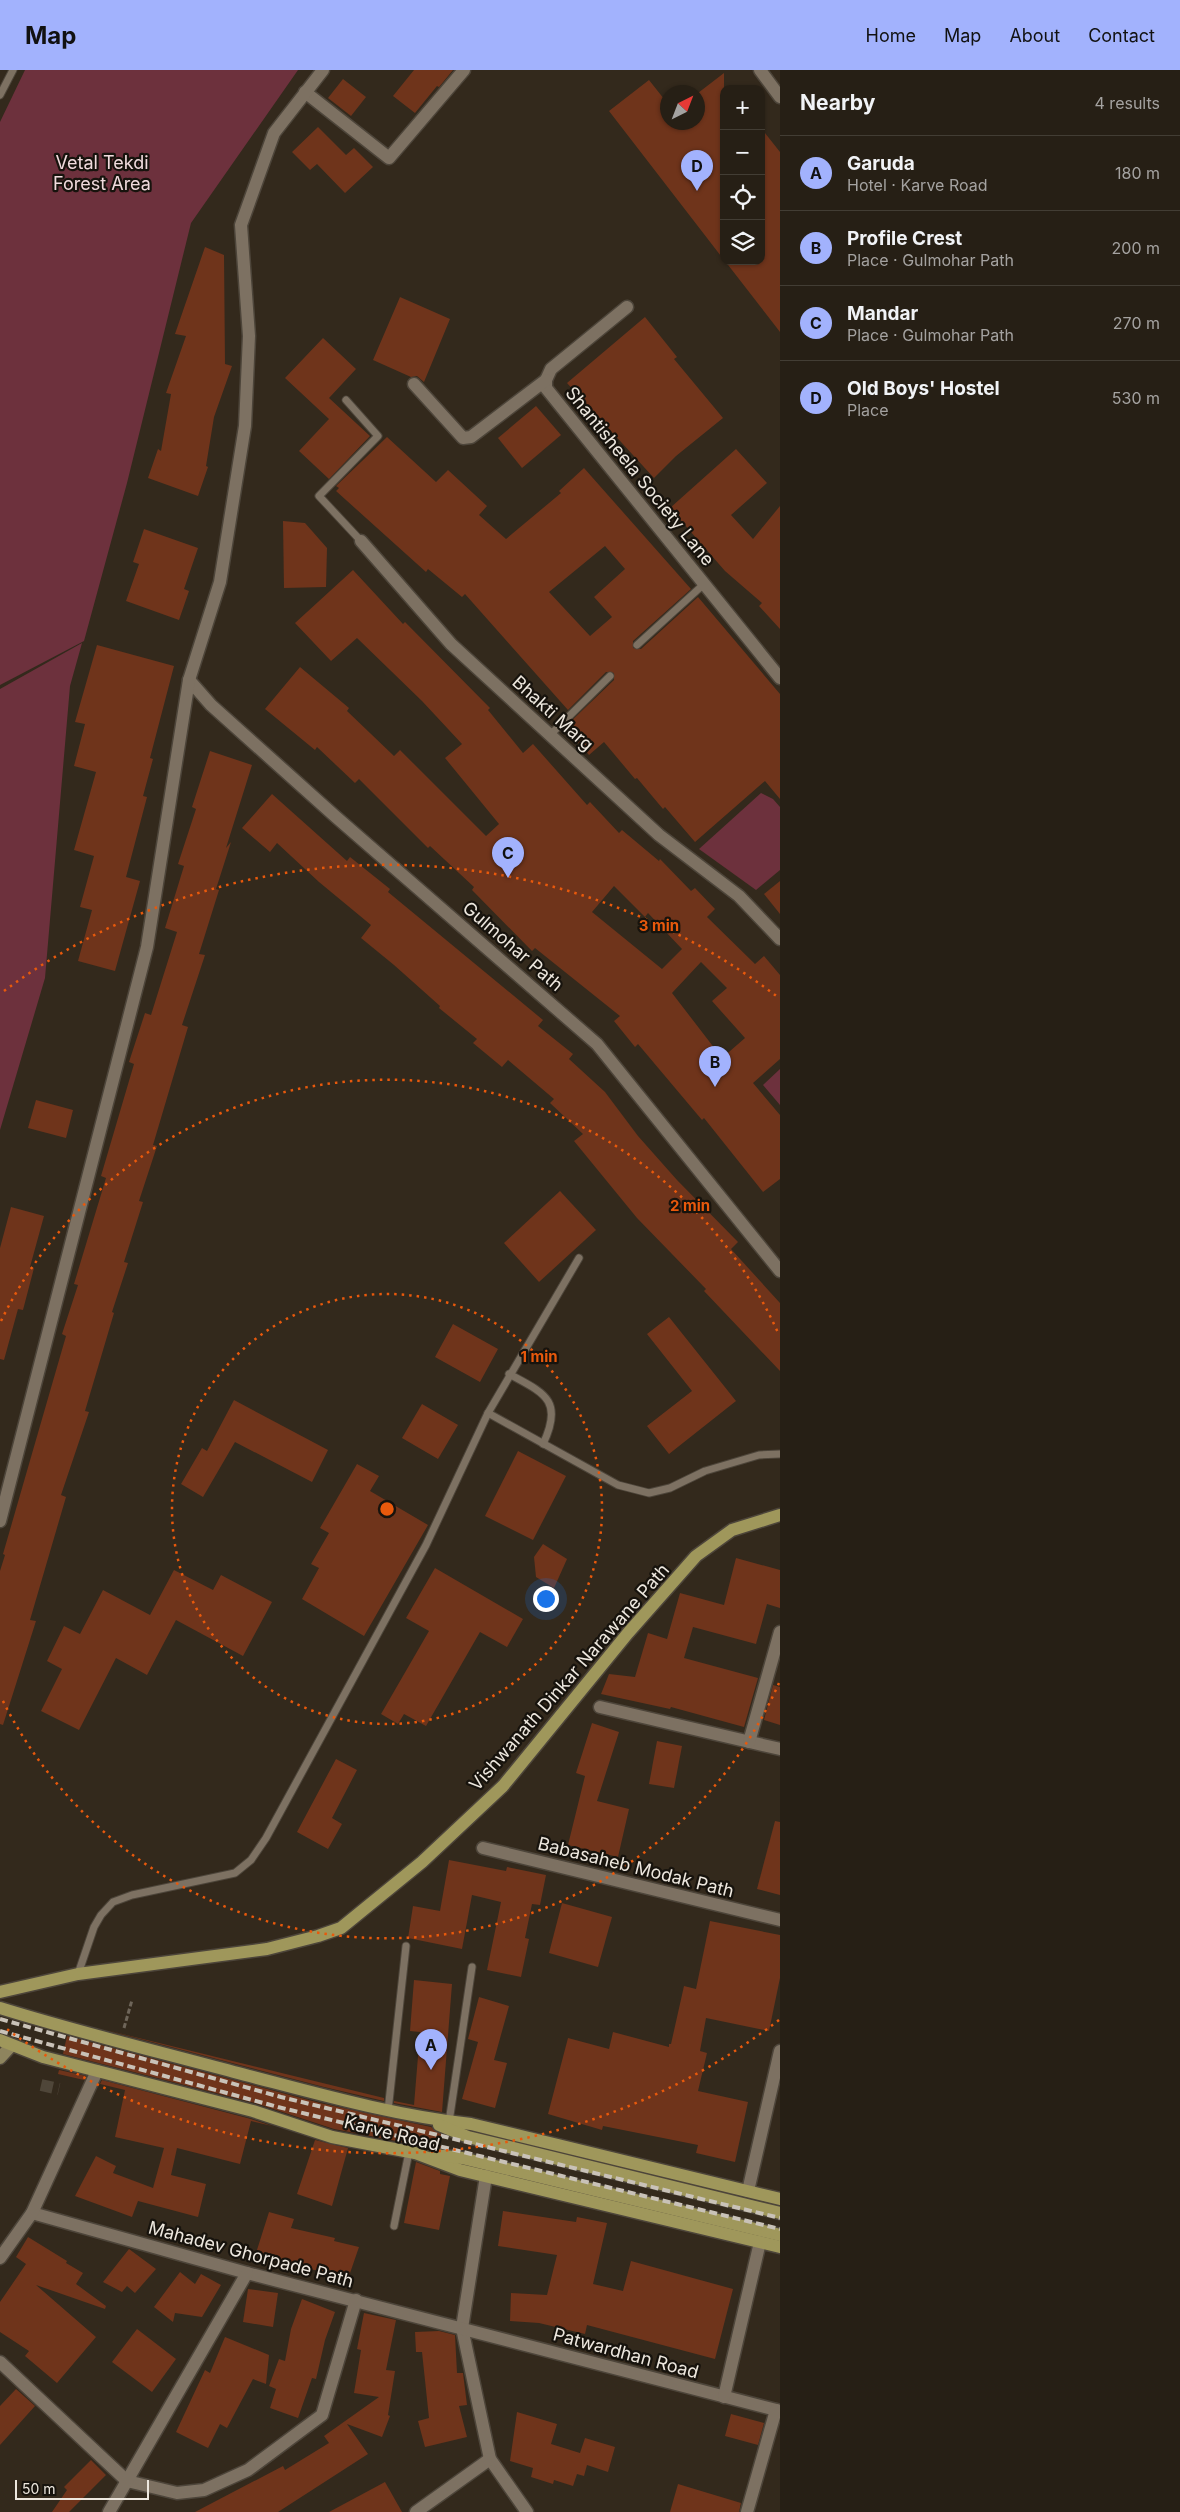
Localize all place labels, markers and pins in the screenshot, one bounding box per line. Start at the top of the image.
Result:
pin: D [681,150,713,191]
pin: C [492,837,524,878]
pin: B [699,1046,731,1087]
centre of rings [378,1500,396,1518]
pin: A [415,2029,447,2070]

